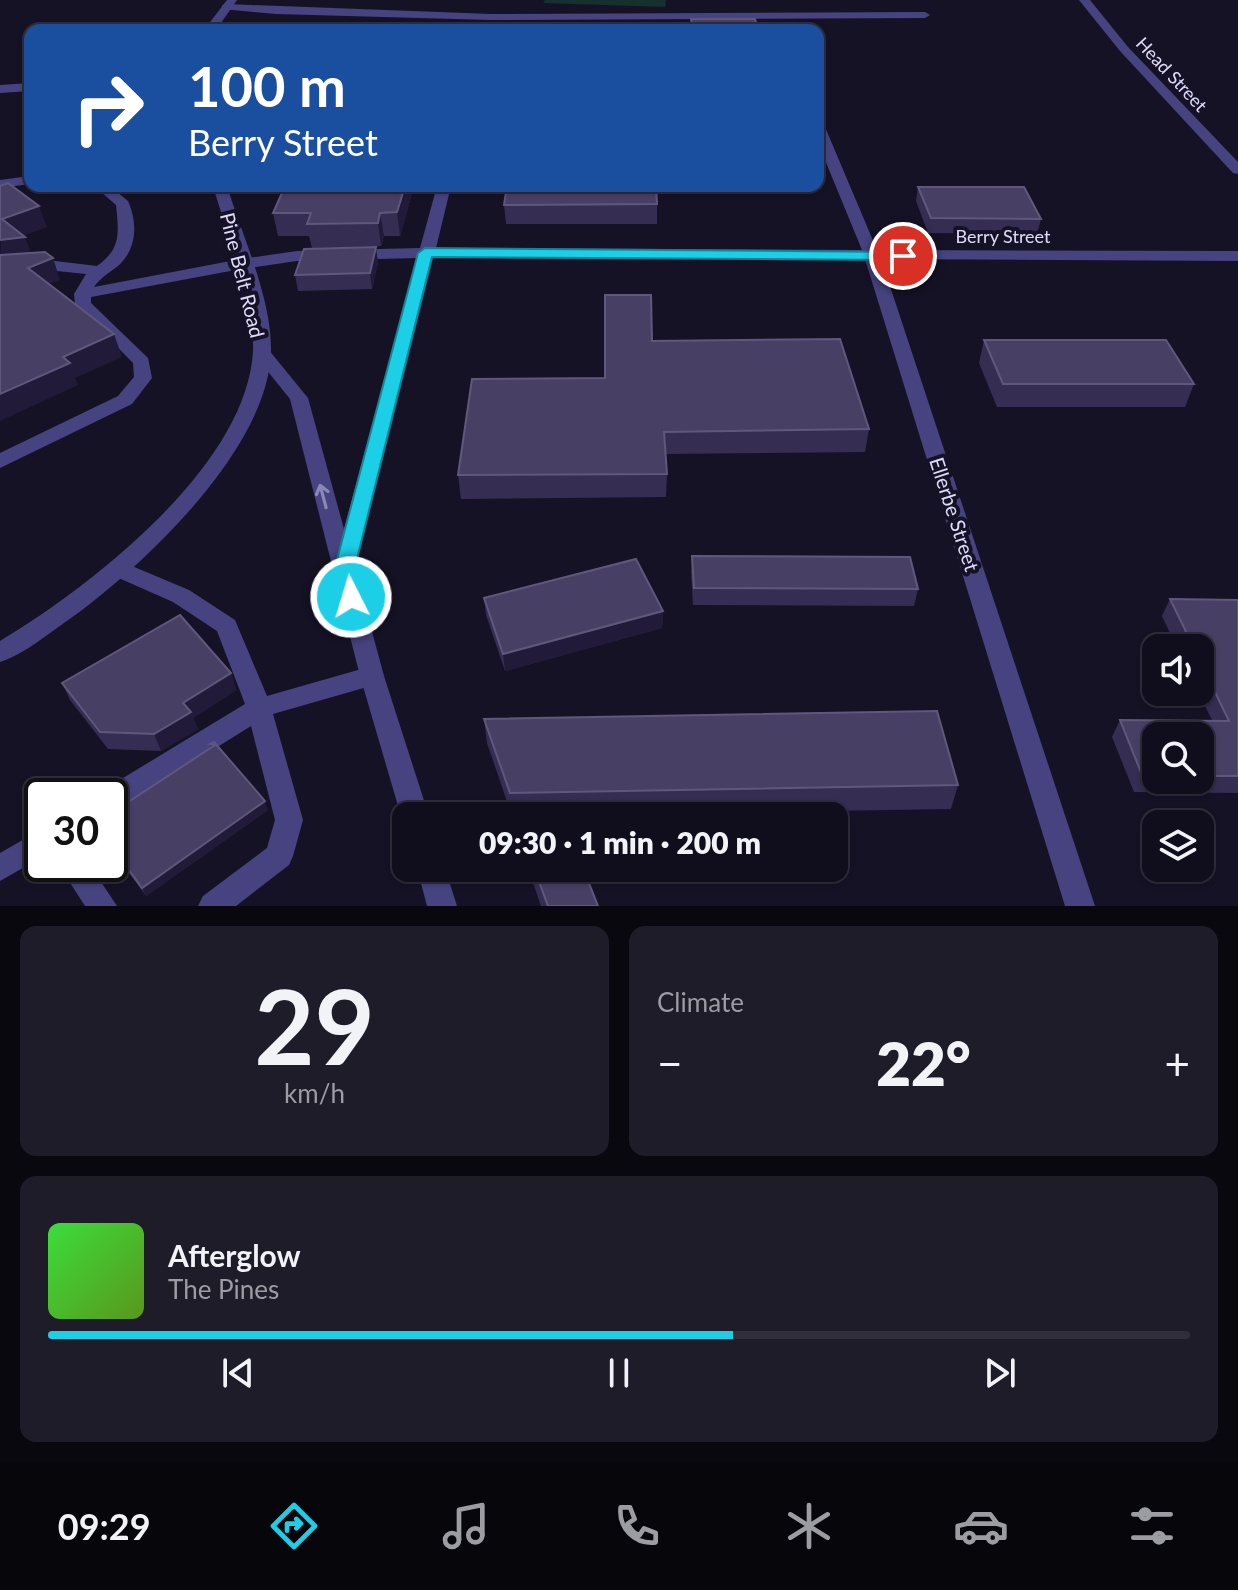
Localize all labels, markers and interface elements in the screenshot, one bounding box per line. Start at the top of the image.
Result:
street label: Head Street [1132,32,1212,116]
text: 100 m [188,52,346,119]
icon: right [56,56,160,160]
text: Berry Street [188,120,378,164]
street label: Pine Belt Road [216,210,270,340]
pin [869,222,937,290]
street label: Berry Street [956,225,1051,247]
icon: arrive [881,234,925,278]
street label: Ellerbe Street [925,454,985,574]
one-way arrow [315,483,330,509]
position arrow [309,555,393,639]
map controls [1142,634,1214,882]
button: sound [1142,634,1214,706]
button: search [1142,722,1214,794]
speed limit sign: 30 [24,778,128,882]
button: layers [1142,810,1214,882]
text: 09:30 · 1 min · 200 m [479,824,761,860]
text: 29 [254,962,375,1087]
text: Climate [657,986,744,1018]
text: 22° [876,1027,971,1099]
text: − [657,1037,683,1089]
text: + [1164,1037,1190,1089]
text: km/h [284,1077,345,1109]
text: Afterglow [168,1237,301,1273]
text: The Pines [168,1273,279,1305]
icon: previous [216,1351,260,1395]
icon: pause [597,1351,641,1395]
icon: next [978,1351,1022,1395]
icon: directions [266,1498,322,1554]
icon: music [438,1498,494,1554]
icon: phone [609,1498,665,1554]
icon: climate [781,1498,837,1554]
icon: car [953,1498,1009,1554]
icon: filters [1124,1498,1180,1554]
text: 09:29 [58,1504,151,1548]

